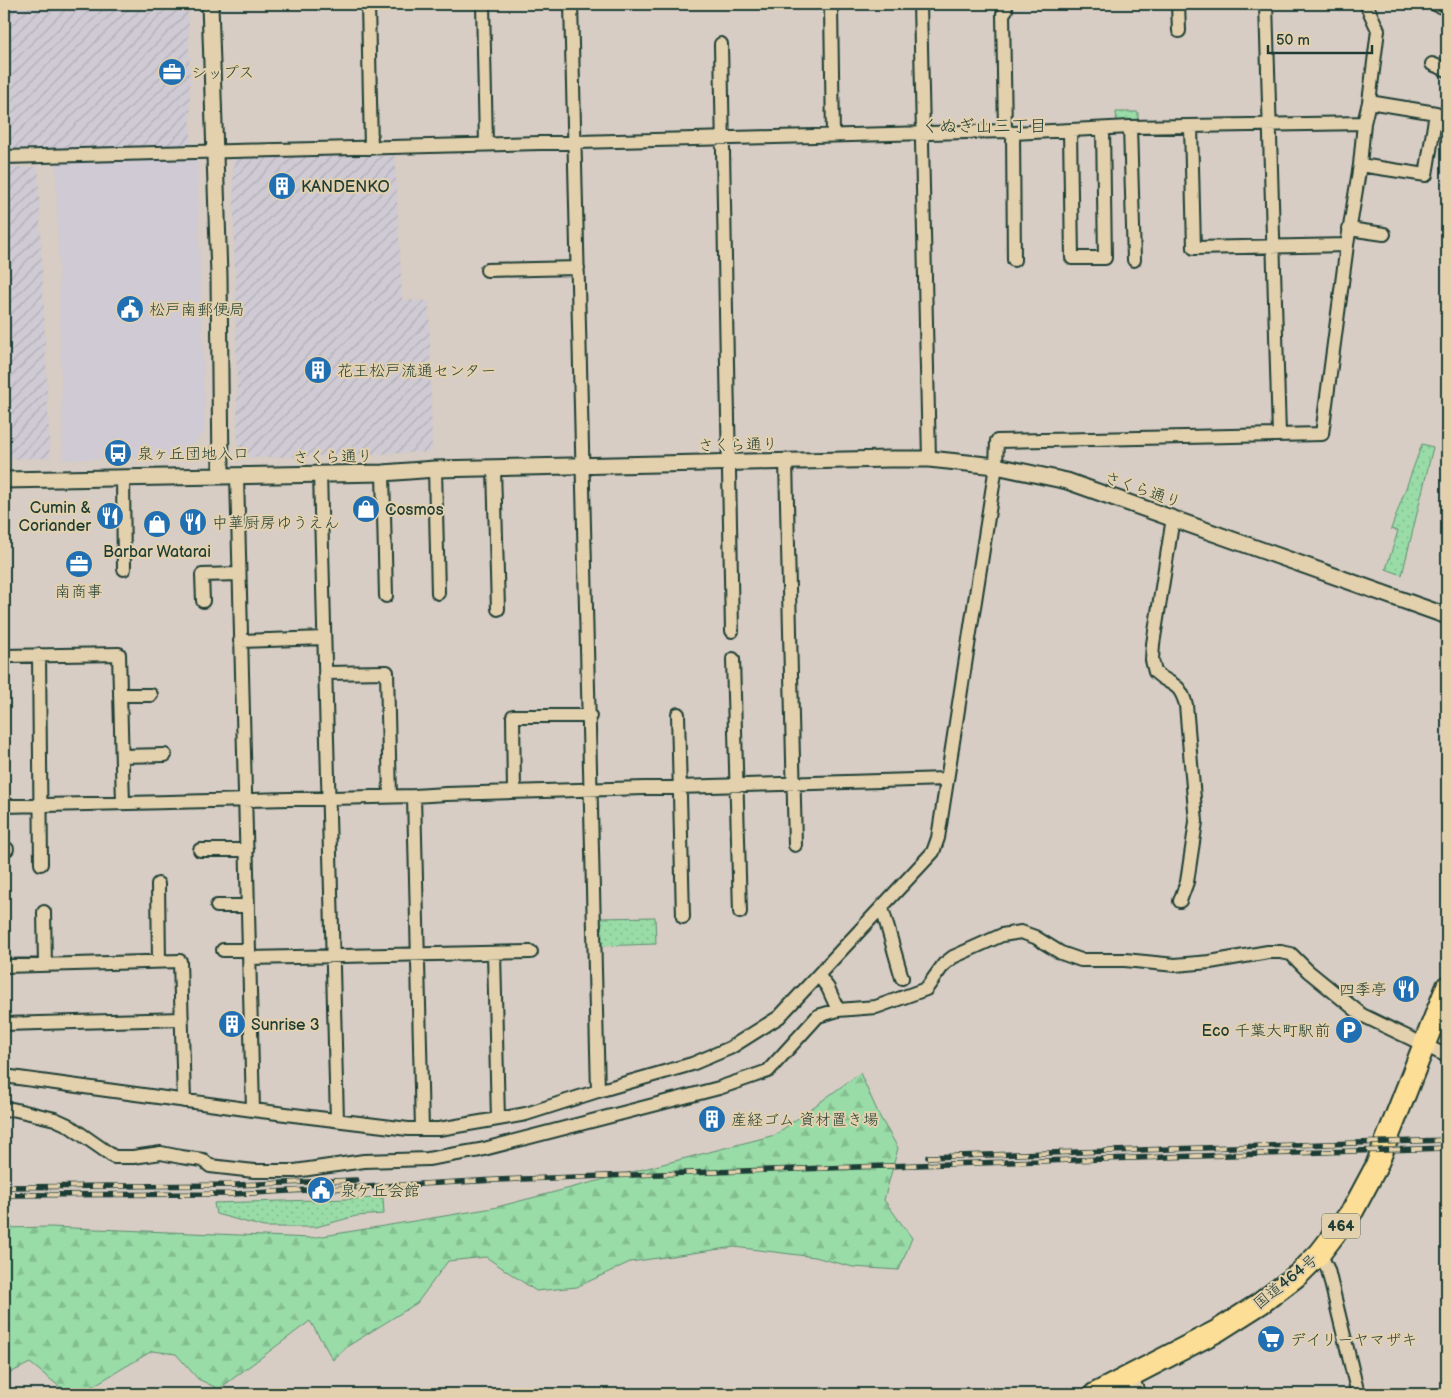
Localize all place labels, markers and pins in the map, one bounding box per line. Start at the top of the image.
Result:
office icon: シップス [157,57,187,87]
place label: シップス [191,64,254,83]
building icon: KANDENKO [267,171,297,201]
place label: KANDENKO [301,178,390,197]
public building icon: 松戸南郵便局 [115,294,145,324]
place label: 松戸南郵便局 [149,301,245,320]
building icon: 花王松戸流通センター [303,355,333,385]
place label: 花王松戸流通センター [337,362,496,381]
bus stop icon: 泉ヶ丘団地入口 [103,438,133,468]
place label: 泉ヶ丘団地入口 [137,445,249,464]
shop icon: Cosmos [351,494,381,524]
place label: Cumin & Coriander [19,499,91,536]
restaurant icon: Cumin & Coriander [95,501,125,531]
place label: Cosmos [385,501,444,520]
restaurant icon: 中華厨房ゆうえん [178,507,208,537]
shop icon: Barbar Watarai [142,509,172,539]
place label: 中華厨房ゆうえん [212,514,340,533]
place label: Barbar Watarai [103,543,211,562]
office icon: 南商事 [64,549,94,579]
place label: 南商事 [55,583,103,602]
restaurant icon: 四季亭 [1391,974,1421,1004]
place label: 四季亭 [1339,981,1387,1000]
building icon: Sunrise 3 [217,1009,247,1039]
parking icon: Eco 千葉大町駅前 [1334,1015,1364,1045]
place label: Sunrise 3 [251,1016,320,1035]
place label: Eco 千葉大町駅前 [1202,1022,1330,1041]
building icon: 産経ゴム 資材置き場 [697,1104,727,1134]
place label: 産経ゴム 資材置き場 [731,1111,879,1130]
public building icon: 泉ケ丘会館 [306,1175,336,1205]
place label: 泉ケ丘会館 [340,1182,420,1201]
supermarket icon: デイリーヤマザキ [1256,1324,1286,1354]
place label: デイリーヤマザキ [1290,1331,1417,1350]

